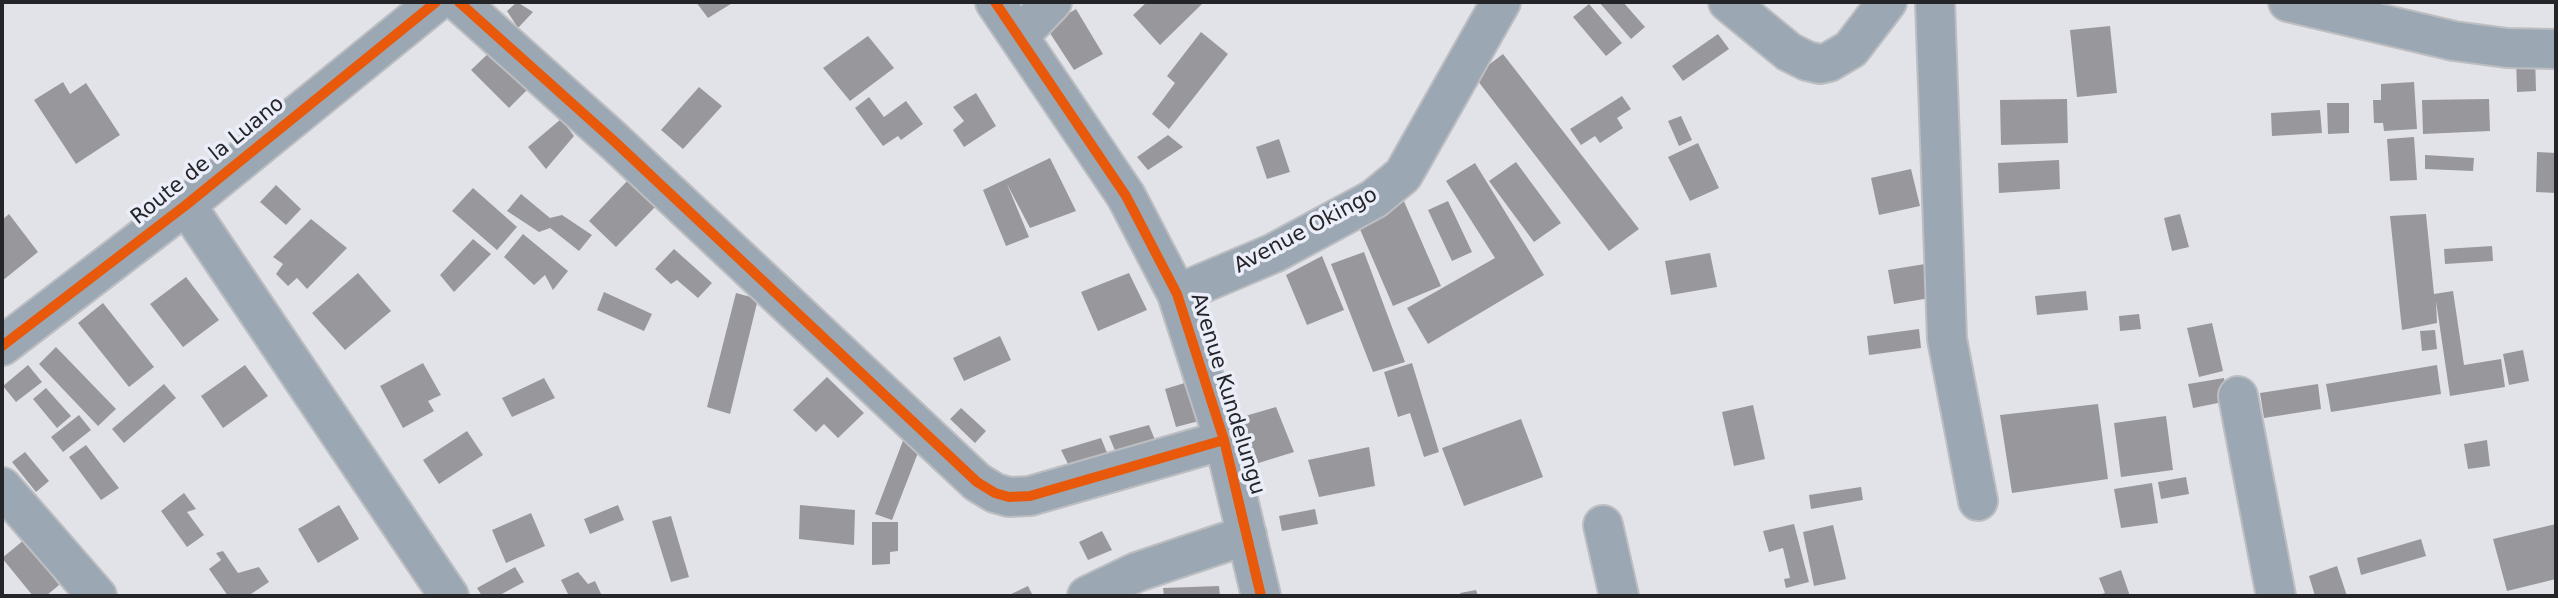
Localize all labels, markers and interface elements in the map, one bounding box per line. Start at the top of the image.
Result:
street label: Route de la Luano [126,92,290,230]
street label: Avenue Okingo [1230,183,1382,279]
street label: Avenue Kundelungu [1184,290,1270,498]

